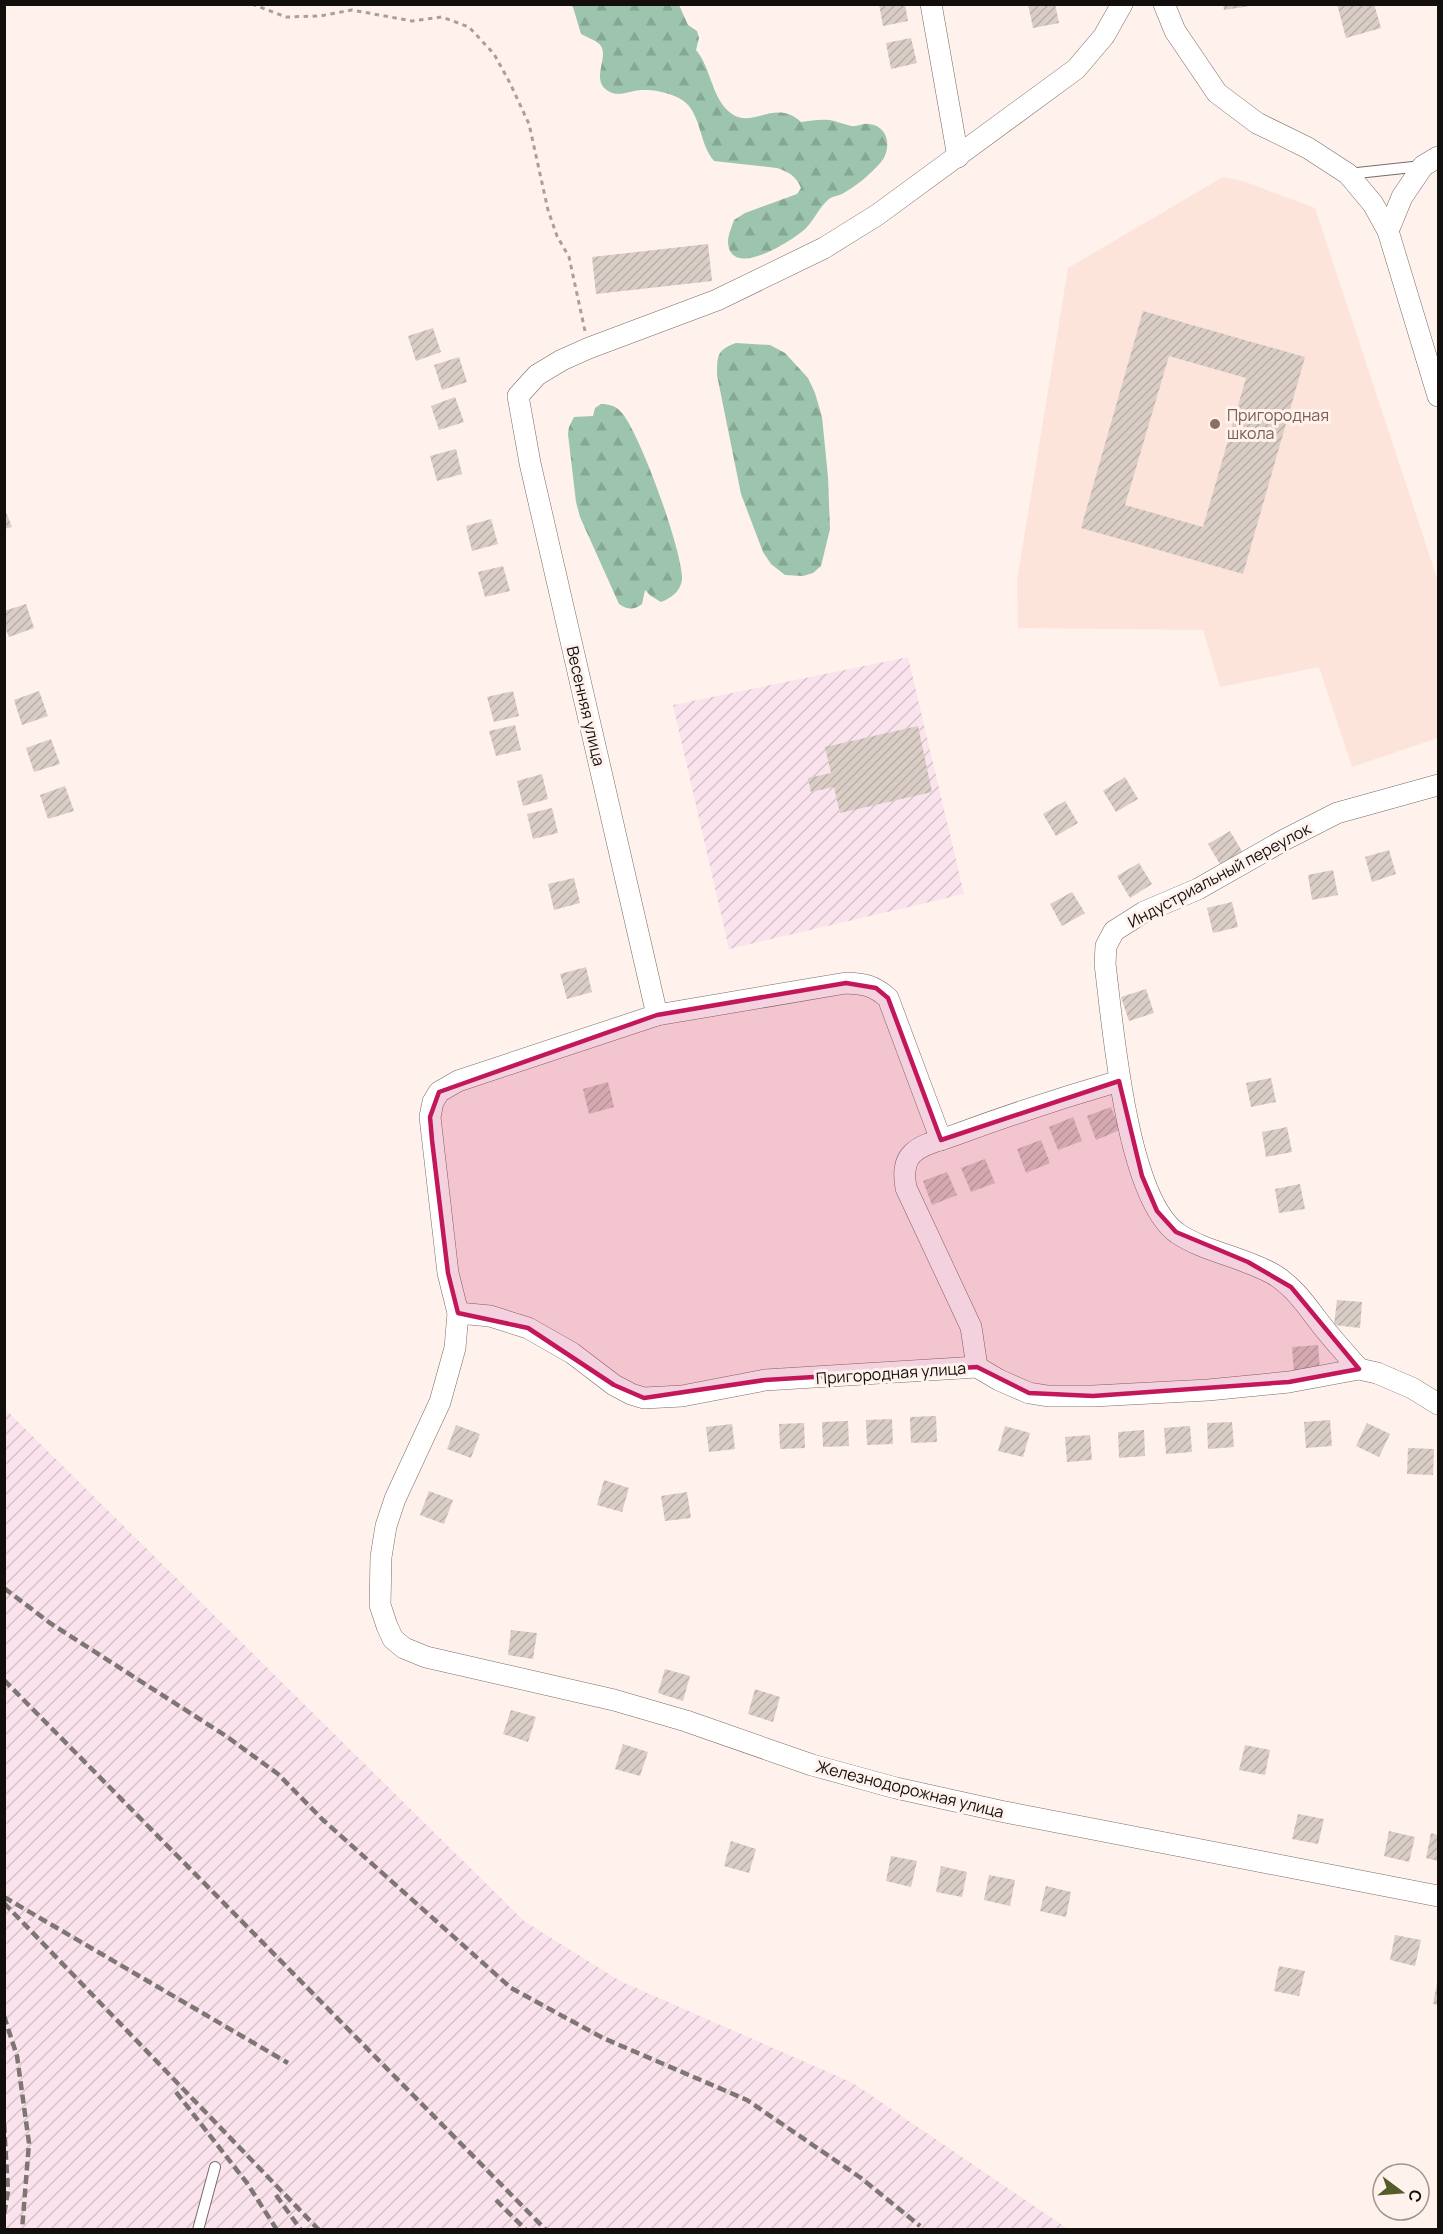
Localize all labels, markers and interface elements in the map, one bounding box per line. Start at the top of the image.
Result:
place label: Пригородная школа [1227,404,1329,444]
marker: Пригородная школа [1208,417,1222,431]
street label: Весенняя улица [562,644,610,768]
street label: Индустриальный переулок [1124,817,1315,933]
street label: Пригородная улица [815,1357,967,1389]
street label: Железнодорожная улица [814,1755,1006,1823]
north arrow [1371,2162,1431,2222]
text: С [1403,2187,1428,2205]

